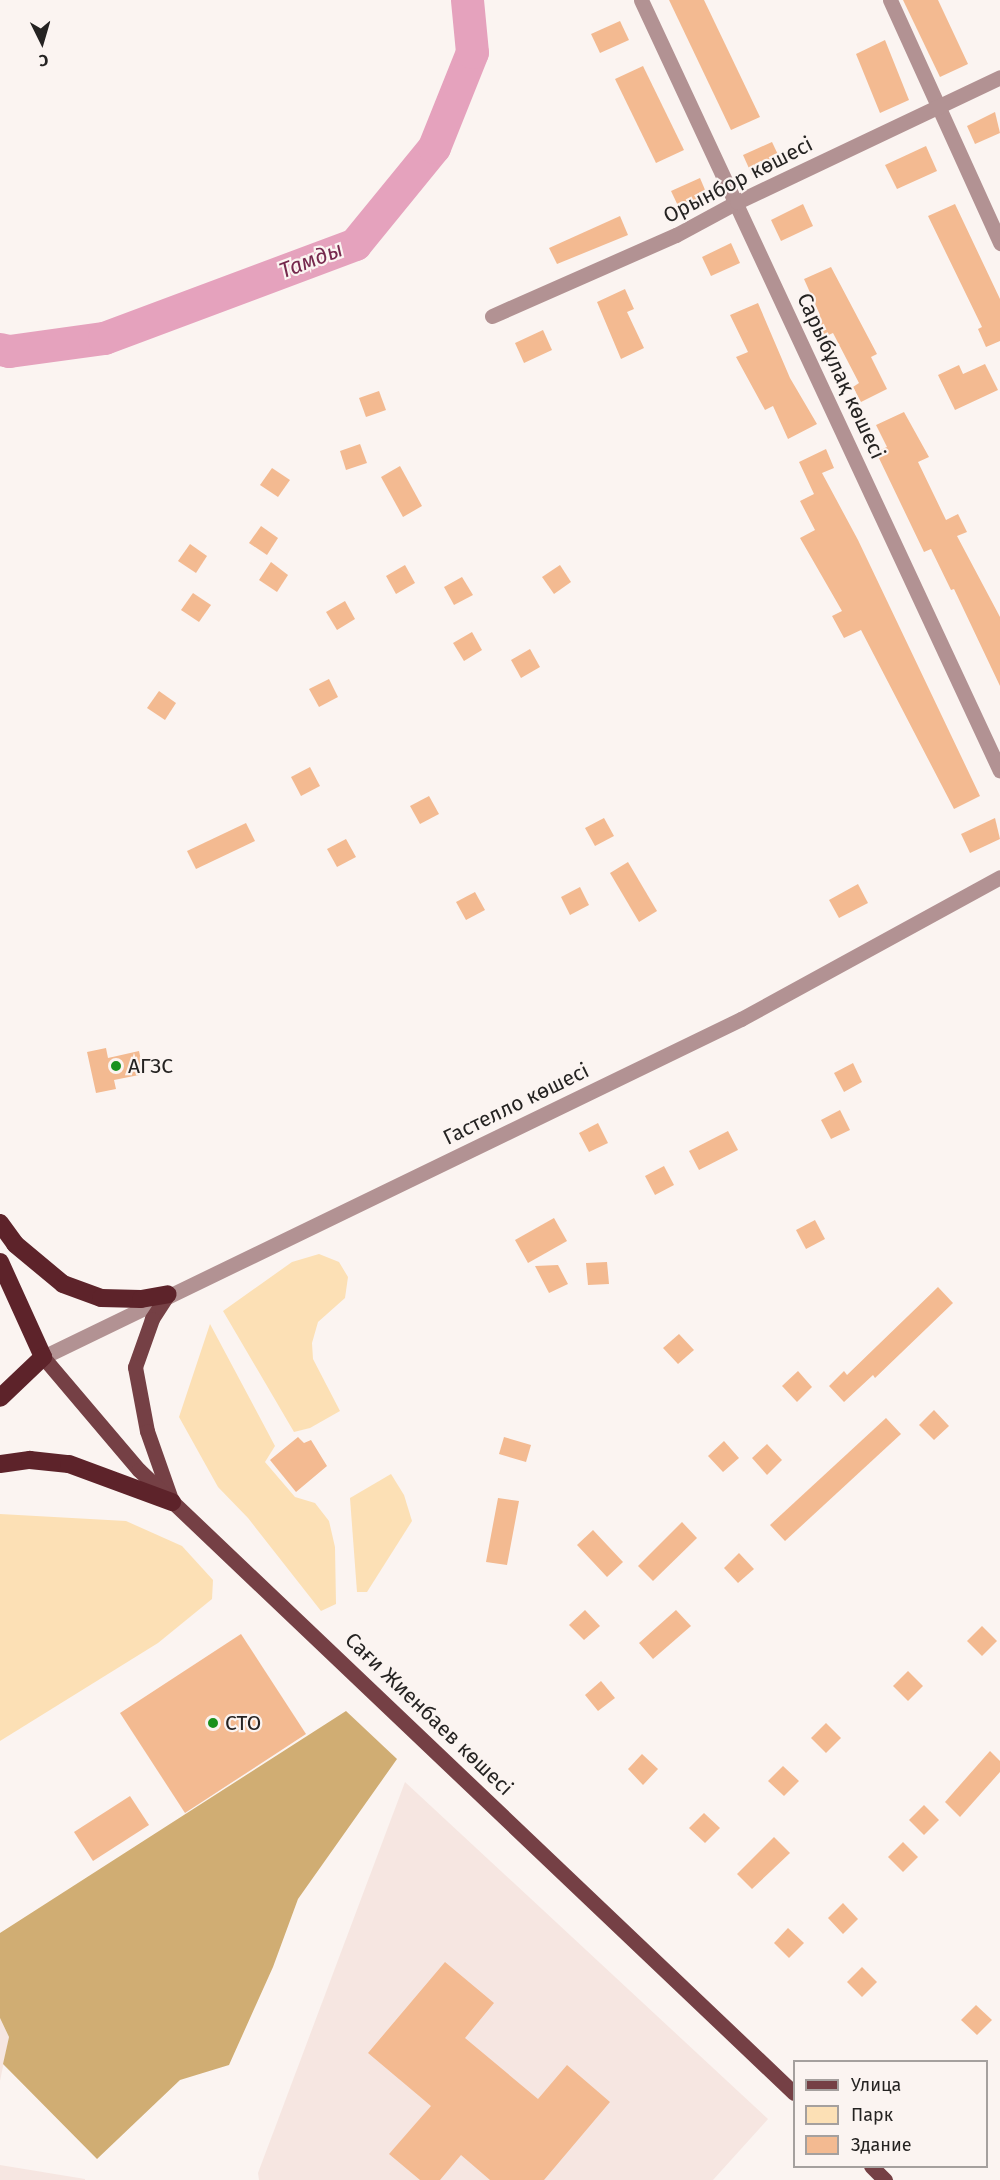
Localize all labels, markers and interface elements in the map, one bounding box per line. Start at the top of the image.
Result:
north arrow [12,12,72,72]
text: С [38,51,49,70]
street label: Орынбор көшесі [659,131,817,229]
water label: Тамды [276,236,346,284]
street label: Сарыбұлақ көшесі [792,289,890,463]
place label: АГЗС [128,1053,173,1079]
street label: Гастелло көшесі [439,1058,593,1150]
marker: АГЗС [109,1059,123,1073]
street label: Сағи Жиенбаев көшесі [340,1627,518,1801]
place label: СТО [225,1710,261,1736]
marker: СТО [206,1716,220,1730]
legend [793,2060,988,2168]
text: Улица [851,2074,901,2096]
text: Парк [851,2104,893,2126]
text: Здание [851,2134,912,2156]

